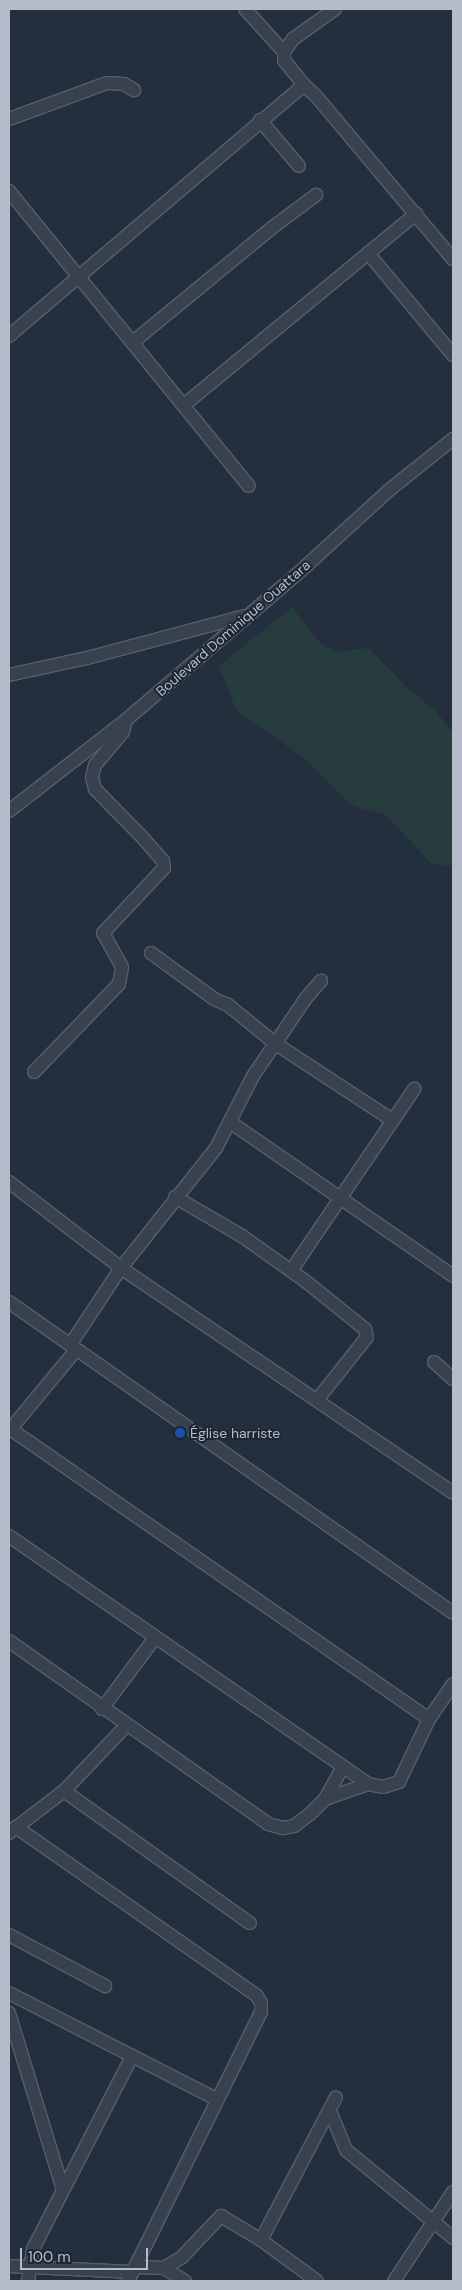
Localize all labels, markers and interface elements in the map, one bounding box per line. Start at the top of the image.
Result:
street label: Boulevard Dominique Ouattara [152,556,314,700]
place label: Église harriste [190,1425,280,1441]
marker: Église harriste [174,1427,186,1439]
scale bar [22,2238,150,2270]
text: 100 m [28,2247,71,2267]

